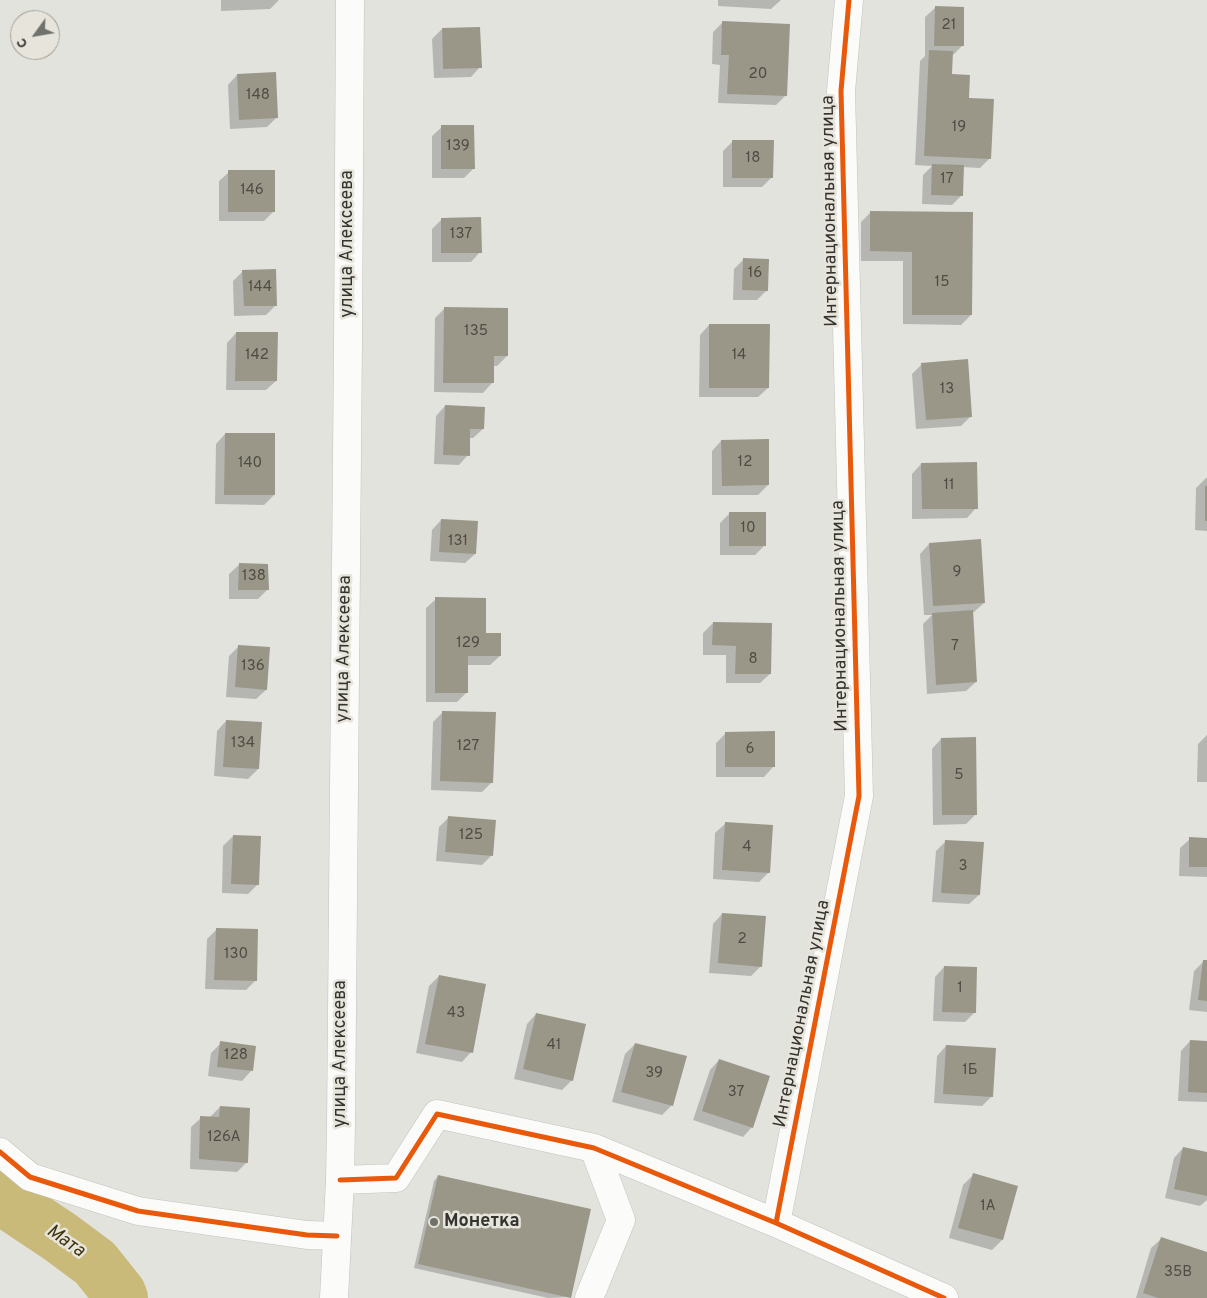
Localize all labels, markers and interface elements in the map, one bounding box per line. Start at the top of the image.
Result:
north arrow [10,10,60,60]
house number: 21 [942,17,956,35]
text: С [13,34,32,51]
house number: 20 [749,66,767,84]
house number: 148 [246,87,270,105]
street label: Интернациональная улица [818,95,844,327]
house number: 19 [952,119,966,137]
house number: 139 [446,138,470,156]
house number: 18 [746,150,760,168]
street label: улица Алексеева [337,170,359,318]
house number: 17 [940,171,954,189]
house number: 146 [240,182,264,200]
house number: 137 [450,226,472,244]
house number: 16 [748,265,762,283]
house number: 15 [935,274,949,292]
house number: 144 [248,279,272,297]
house number: 135 [464,323,488,341]
house number: 142 [245,347,269,365]
house number: 14 [732,347,746,365]
house number: 13 [940,381,954,399]
house number: 12 [738,454,752,472]
house number: 140 [238,455,262,473]
house number: 11 [943,477,955,495]
street label: Интернациональная улица [828,500,854,732]
house number: 10 [740,520,756,538]
house number: 131 [448,533,468,551]
house number: 9 [953,564,961,582]
house number: 138 [242,568,266,586]
street label: улица Алексеева [333,575,357,723]
house number: 129 [456,635,480,653]
house number: 7 [951,638,959,656]
house number: 8 [748,651,758,669]
house number: 136 [241,658,265,676]
house number: 134 [231,735,255,753]
house number: 127 [457,738,479,756]
house number: 6 [746,741,754,759]
house number: 5 [954,767,964,785]
house number: 125 [459,827,483,845]
house number: 4 [742,839,752,857]
house number: 3 [958,858,968,876]
street label: Интернациональная улица [770,898,836,1130]
house number: 2 [737,931,747,949]
house number: 130 [224,946,248,964]
street label: улица Алексеева [330,980,352,1128]
house number: 1 [957,980,963,998]
house number: 43 [447,1005,465,1023]
house number: 41 [547,1037,561,1055]
house number: 128 [224,1047,248,1065]
house number: 1Б [962,1062,978,1080]
house number: 39 [645,1065,663,1083]
house number: 37 [728,1084,744,1102]
house number: 126А [207,1129,241,1147]
house number: 1А [980,1198,996,1216]
place label: Монетка [444,1211,520,1233]
marker: Монетка [428,1216,440,1228]
water label: Мата [41,1221,89,1263]
house number: 35В [1164,1264,1192,1282]

